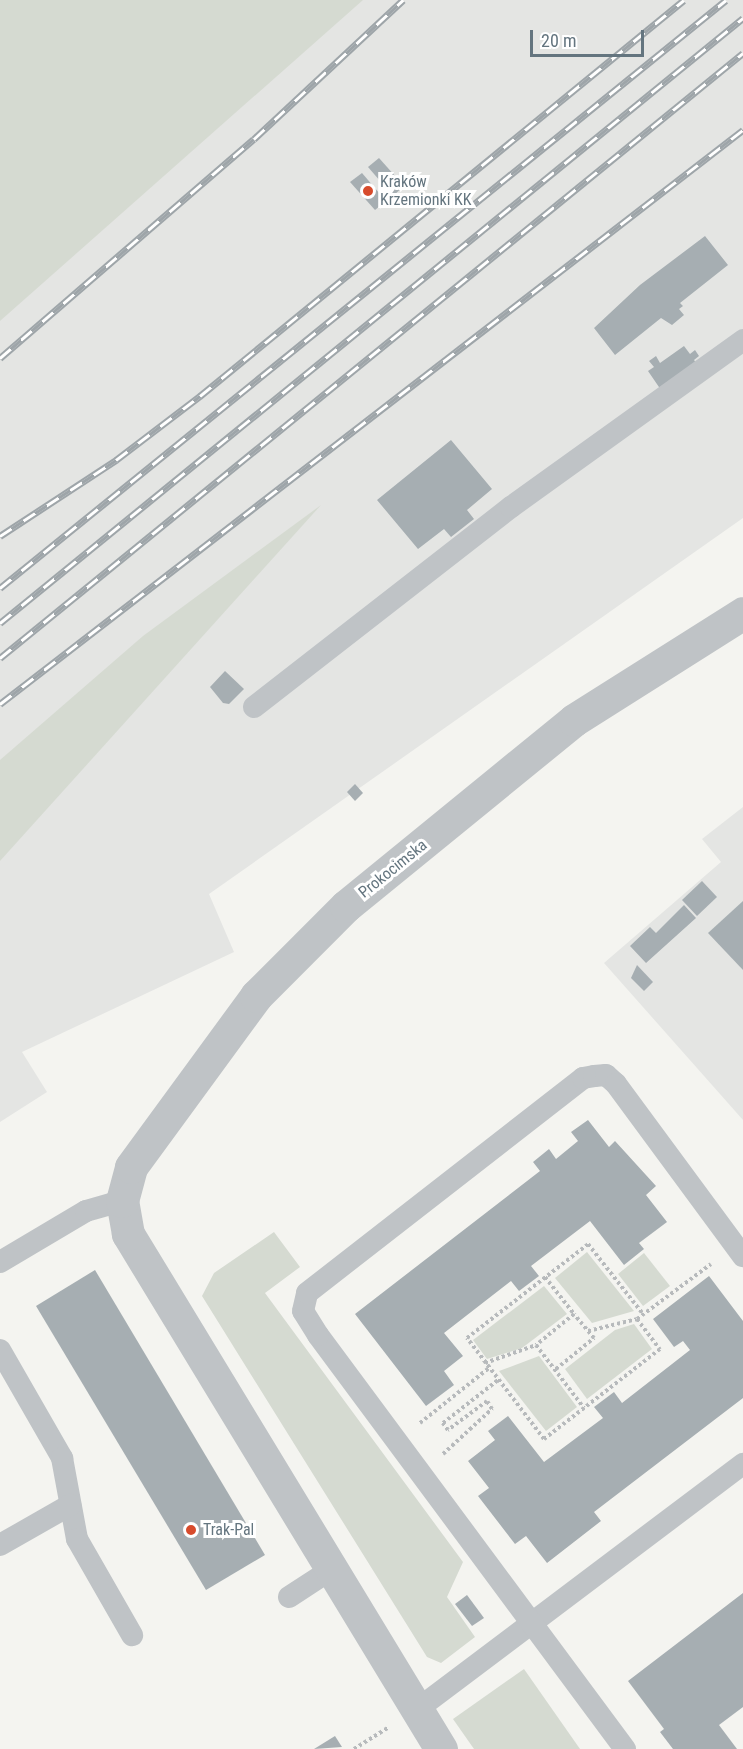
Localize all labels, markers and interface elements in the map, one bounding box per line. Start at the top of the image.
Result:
scale bar [533,18,647,56]
text: 20 m [541,30,576,51]
place label: Kraków Krzemionki KK [380,172,472,210]
marker: Kraków Krzemionki KK [361,184,375,198]
street label: Prokocimska [355,836,431,902]
place label: Trak-Pal [203,1520,254,1540]
marker: Trak-Pal [184,1523,198,1537]

